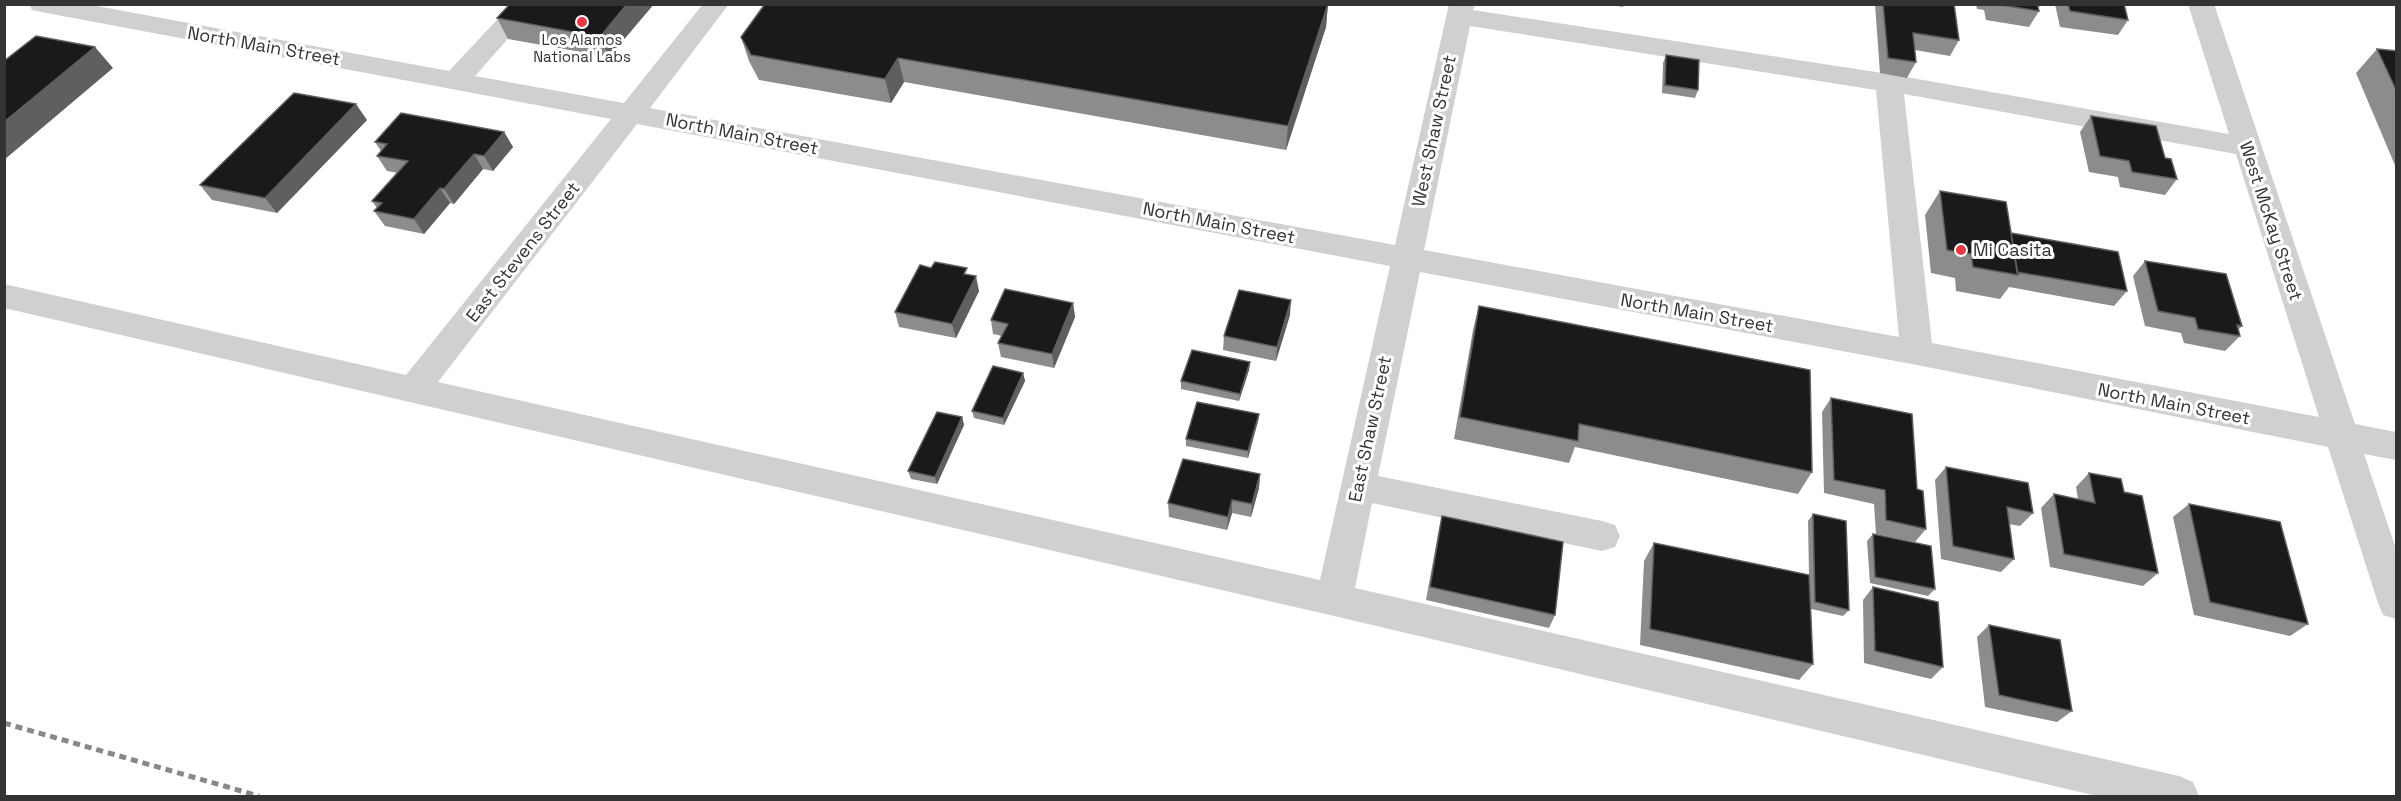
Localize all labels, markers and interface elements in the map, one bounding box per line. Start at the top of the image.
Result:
marker: Los Alamos National Labs [575,15,589,29]
street label: North Main Street [186,21,342,70]
place label: Los Alamos National Labs [533,30,631,66]
street label: West Shaw Street [1406,53,1461,209]
street label: North Main Street [664,107,820,160]
street label: West McKay Street [2235,138,2308,304]
street label: East Stevens Street [461,177,585,327]
street label: North Main Street [1141,196,1297,249]
place label: Mi Casita [1973,238,2052,261]
marker: Mi Casita [1954,243,1968,257]
street label: North Main Street [1619,288,1775,337]
street label: East Shaw Street [1343,354,1396,504]
street label: North Main Street [2096,377,2252,430]

